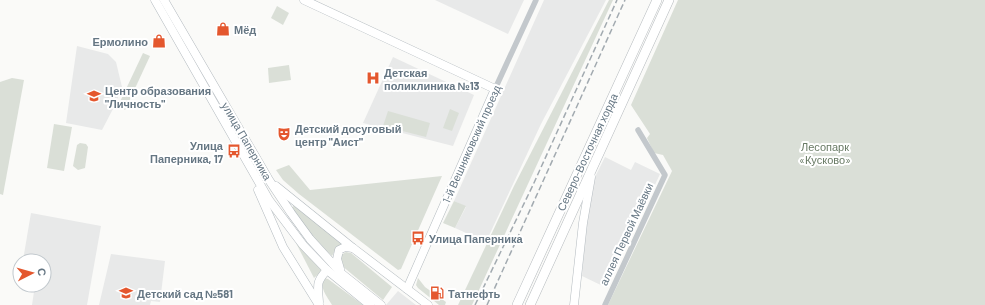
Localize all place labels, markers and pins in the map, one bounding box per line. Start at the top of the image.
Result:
shop icon: Мёд [215,21,231,37]
place label: Мёд [234,23,256,36]
shop icon: Ермолино [151,33,167,49]
place label: Ермолино [93,35,148,48]
place label: Детская поликлиника №13 [384,66,480,92]
hospital icon: Детская поликлиника №13 [365,70,381,86]
place label: Центр образования "Личность" [105,84,211,110]
school or university icon: Центр образования "Личность" [86,88,102,104]
place label: Детский досуговый центр "Аист" [295,122,401,148]
theatre icon: Детский досуговый центр "Аист" [276,126,292,142]
place label: Улица Паперника, 17 [150,139,224,165]
bus stop icon: Улица Паперника, 17 [226,143,242,159]
bus stop icon: Улица Паперника [410,230,426,246]
place label: Улица Паперника [429,232,524,245]
school or university icon: Детский сад №581 [118,285,134,301]
fuel station icon: Татнефть [429,285,445,301]
place label: Детский сад №581 [137,287,233,300]
place label: Татнефть [448,287,501,300]

